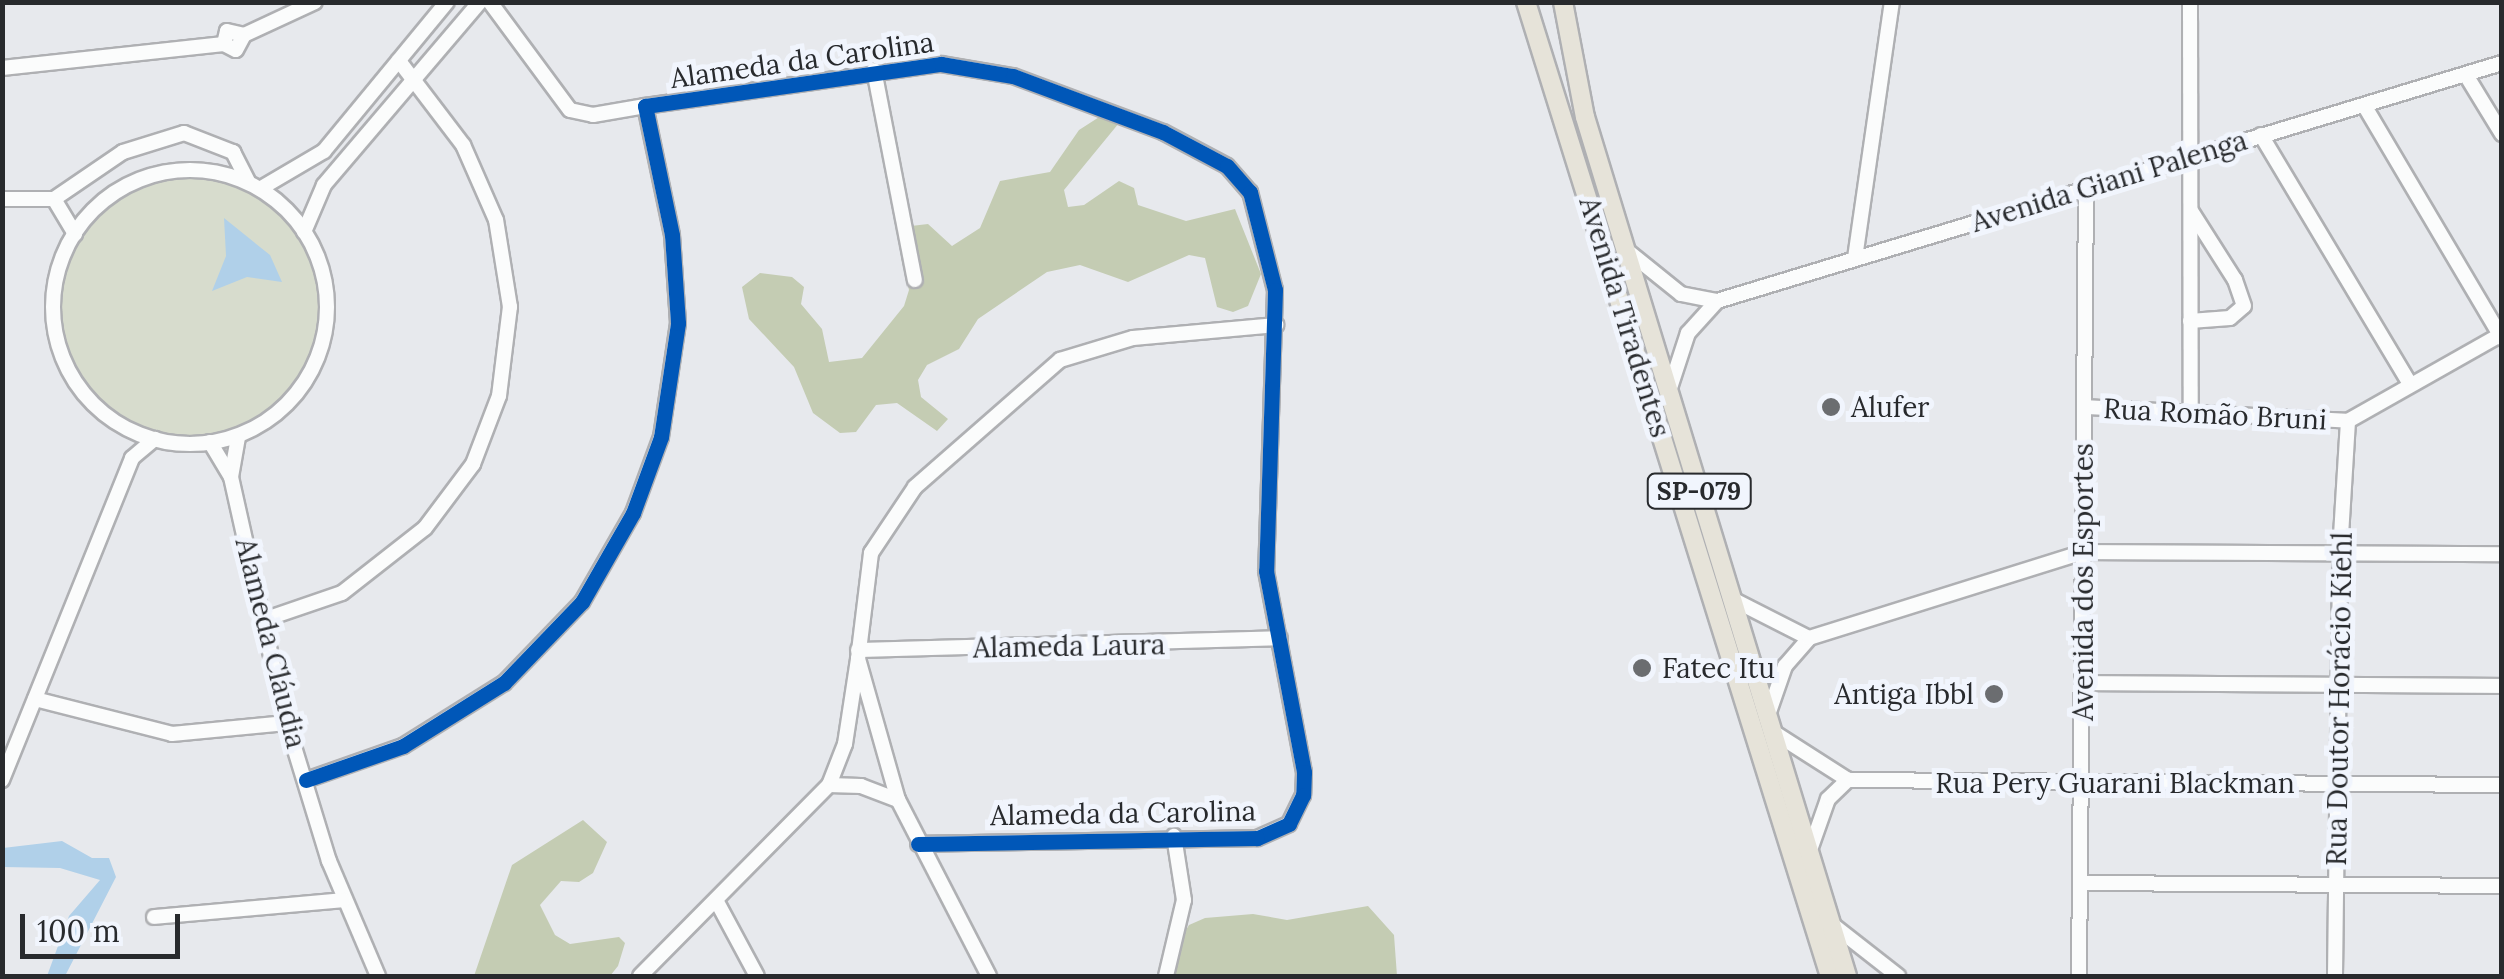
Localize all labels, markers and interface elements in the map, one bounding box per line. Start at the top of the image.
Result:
street label: Alameda da Carolina [668,25,936,95]
street label: Avenida Giani Palenga [1967,123,2251,239]
street label: Avenida Tiradentes [1572,193,1678,441]
place label: Alufer [1851,390,1929,424]
street label: Rua Romão Bruni [2102,391,2328,437]
marker: Alufer [1820,396,1842,418]
street label: Avenida dos Esportes [2066,443,2100,721]
road number: SP-079 [1646,471,1752,511]
street label: Rua Doutor Horácio Kiehl [2319,532,2359,866]
street label: Alameda Cláudia [229,534,313,752]
street label: Alameda Laura [973,628,1165,664]
place label: Fatec Itu [1662,651,1775,685]
marker: Fatec Itu [1631,657,1653,679]
place label: Antiga Ibbl [1834,677,1974,711]
marker: Antiga Ibbl [1983,683,2005,705]
street label: Rua Pery Guarani Blackman [1935,766,2295,800]
street label: Alameda da Carolina [990,794,1256,832]
scale bar [25,894,185,956]
text: 100 m [37,912,120,950]

